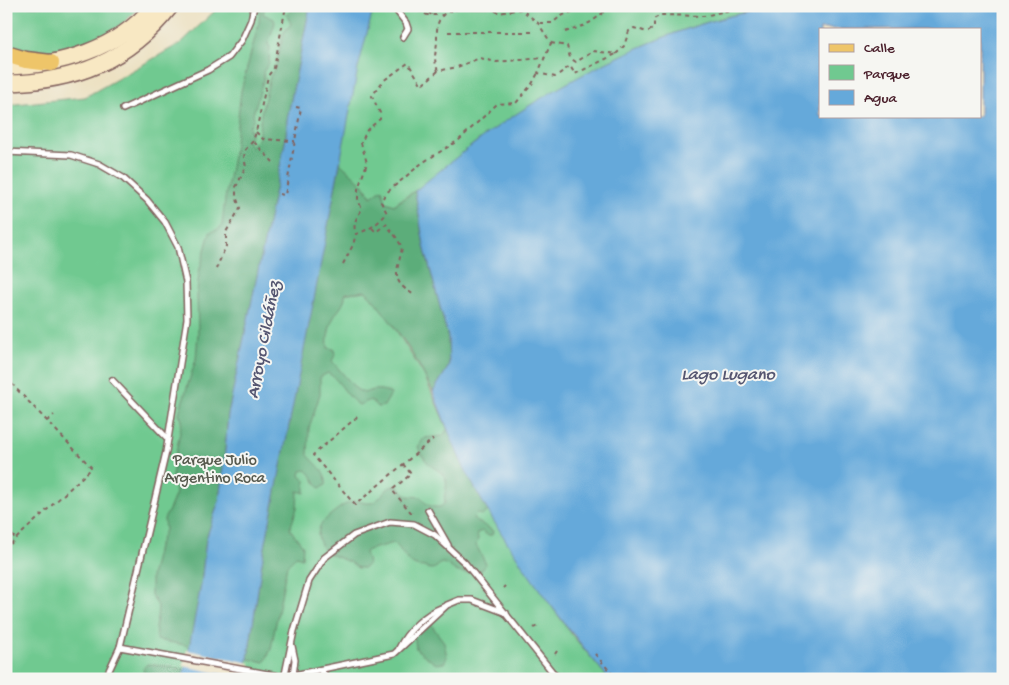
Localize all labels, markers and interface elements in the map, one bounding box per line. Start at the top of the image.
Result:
legend [819,28,982,118]
text: Calle [864,40,895,58]
text: Parque [863,66,910,84]
text: Agua [864,90,897,108]
water label: Arroyo Cildáñez [243,278,287,400]
water label: Lago Lugano [681,365,775,386]
park label: Parque Julio Argentino Roca [165,452,267,489]

